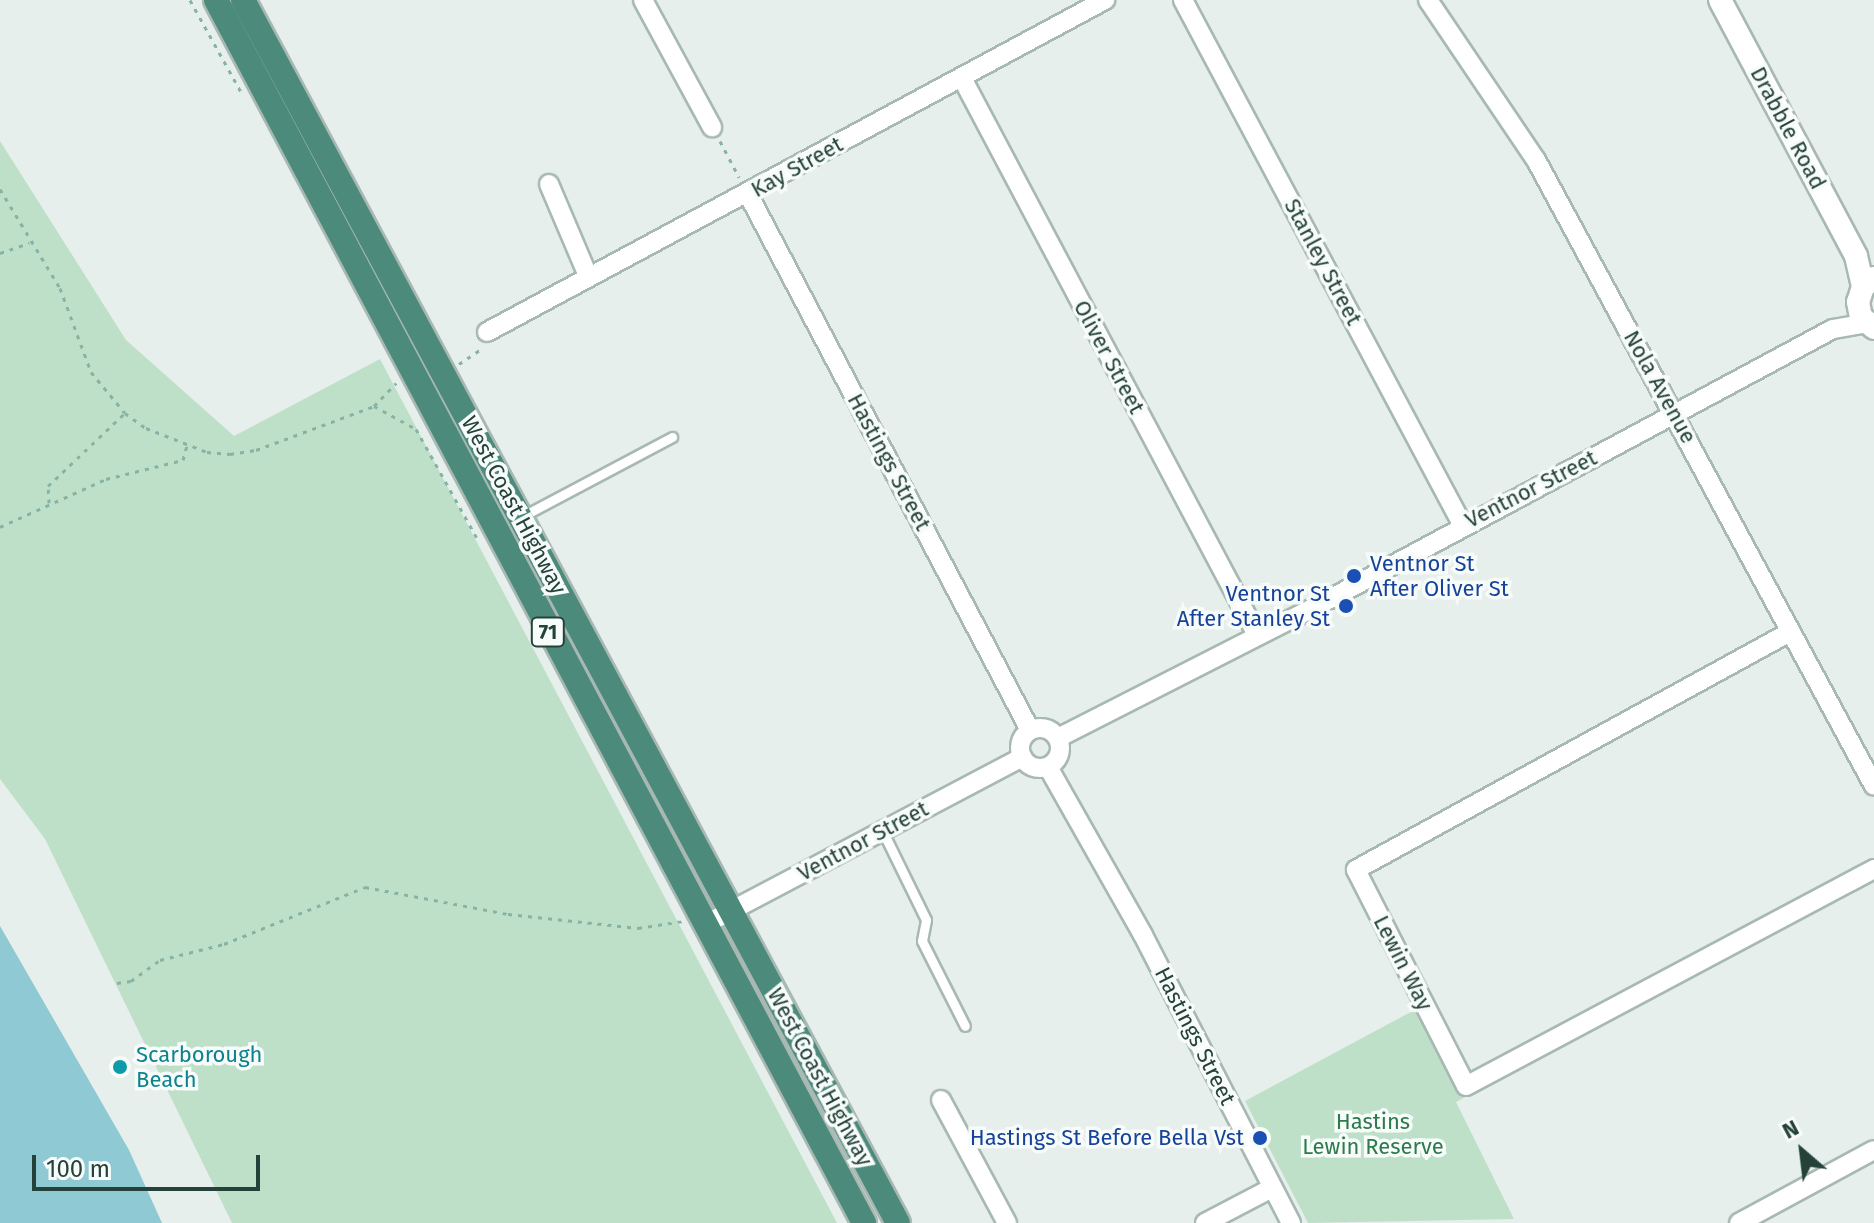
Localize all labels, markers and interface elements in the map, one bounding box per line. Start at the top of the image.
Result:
street label: Drabble Road [1745,62,1831,194]
street label: Kay Street [747,131,847,203]
street label: Stanley Street [1279,194,1367,330]
street label: Oliver Street [1068,296,1150,418]
street label: Nola Avenue [1618,326,1702,448]
street label: Hastings Street [842,389,936,535]
street label: West Coast Highway [456,411,572,599]
street label: Ventnor Street [1461,444,1601,534]
place label: Ventnor St After Oliver St [1370,550,1509,602]
marker: Ventnor St After Oliver St [1345,567,1363,585]
place label: Ventnor St After Stanley St [1177,580,1330,632]
marker: Ventnor St After Stanley St [1337,597,1355,615]
road number: 71 [530,616,566,648]
street label: Ventnor Street [793,795,933,887]
street label: Lewin Way [1368,911,1438,1015]
street label: Hastings Street [1149,963,1241,1109]
street label: West Coast Highway [762,983,878,1171]
place label: Scarborough Beach [136,1041,262,1092]
marker: Scarborough Beach [111,1058,129,1076]
park label: Hastins Lewin Reserve [1302,1108,1444,1160]
north arrow [1762,1111,1842,1191]
text: N [1778,1114,1803,1145]
place label: Hastings St Before Bella Vst [970,1125,1244,1151]
marker: Hastings St Before Bella Vst [1251,1129,1269,1147]
scale bar [36,1139,264,1189]
text: 100 m [46,1155,110,1183]

